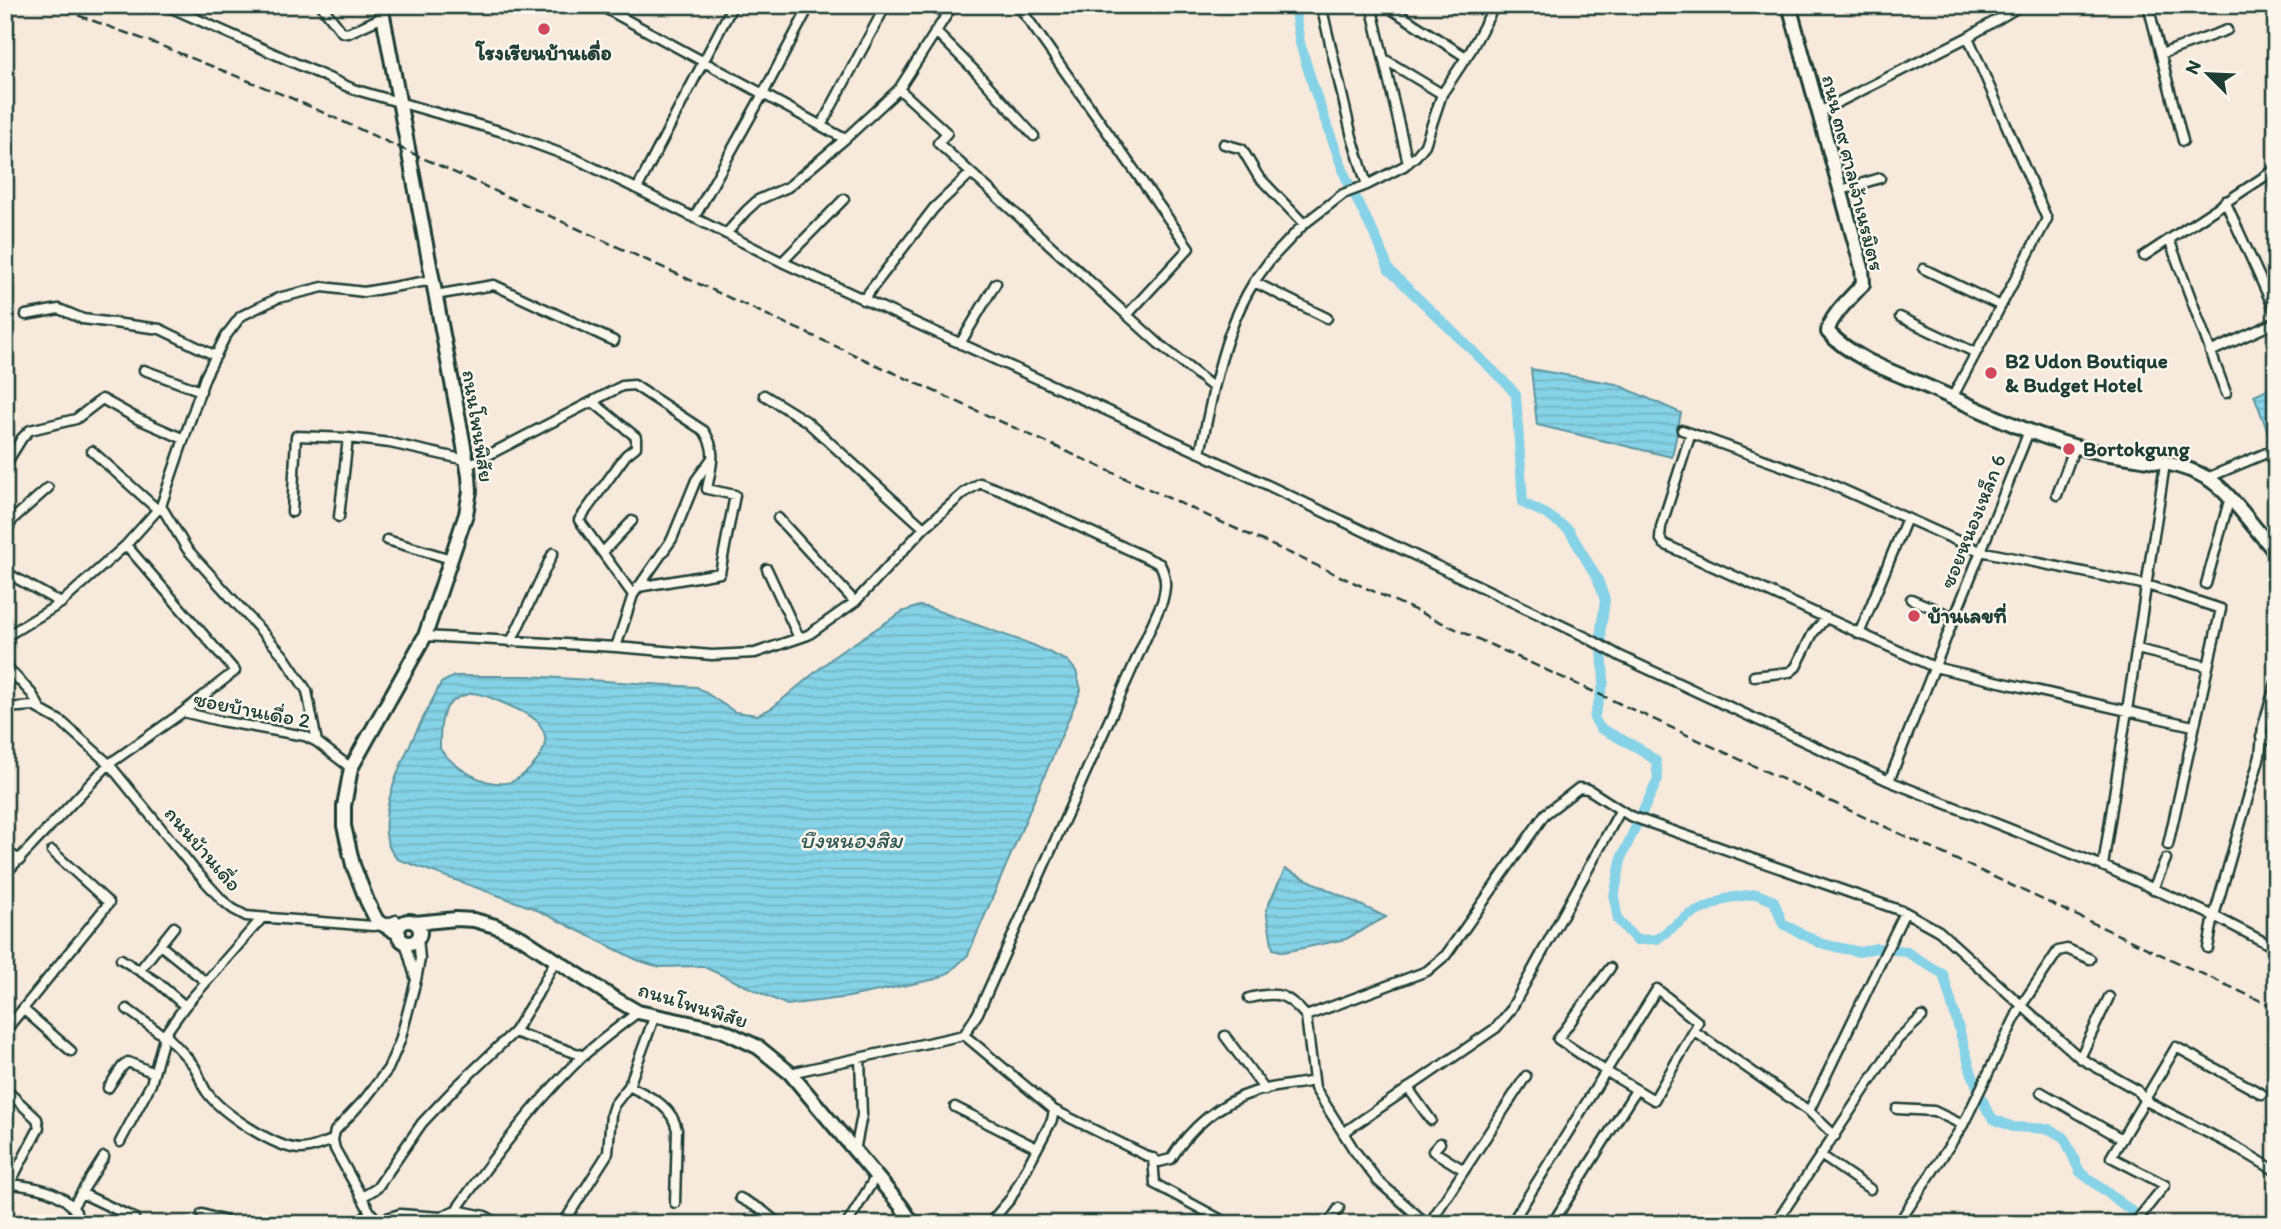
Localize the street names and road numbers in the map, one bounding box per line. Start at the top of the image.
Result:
street label: ถนน ๓๙ ศาลเจ้าเนรมิตร [1817,72,1890,274]
street label: ถนนโพนพิสัย [457,368,500,484]
street label: ซอยหนองเหล็ก 6 [1934,450,2011,592]
street label: ซอยบ้านเดื่อ 2 [192,686,313,733]
street label: ถนนบ้านเดื่อ [160,801,247,896]
street label: ถนนโพนพิสัย [635,976,751,1033]

